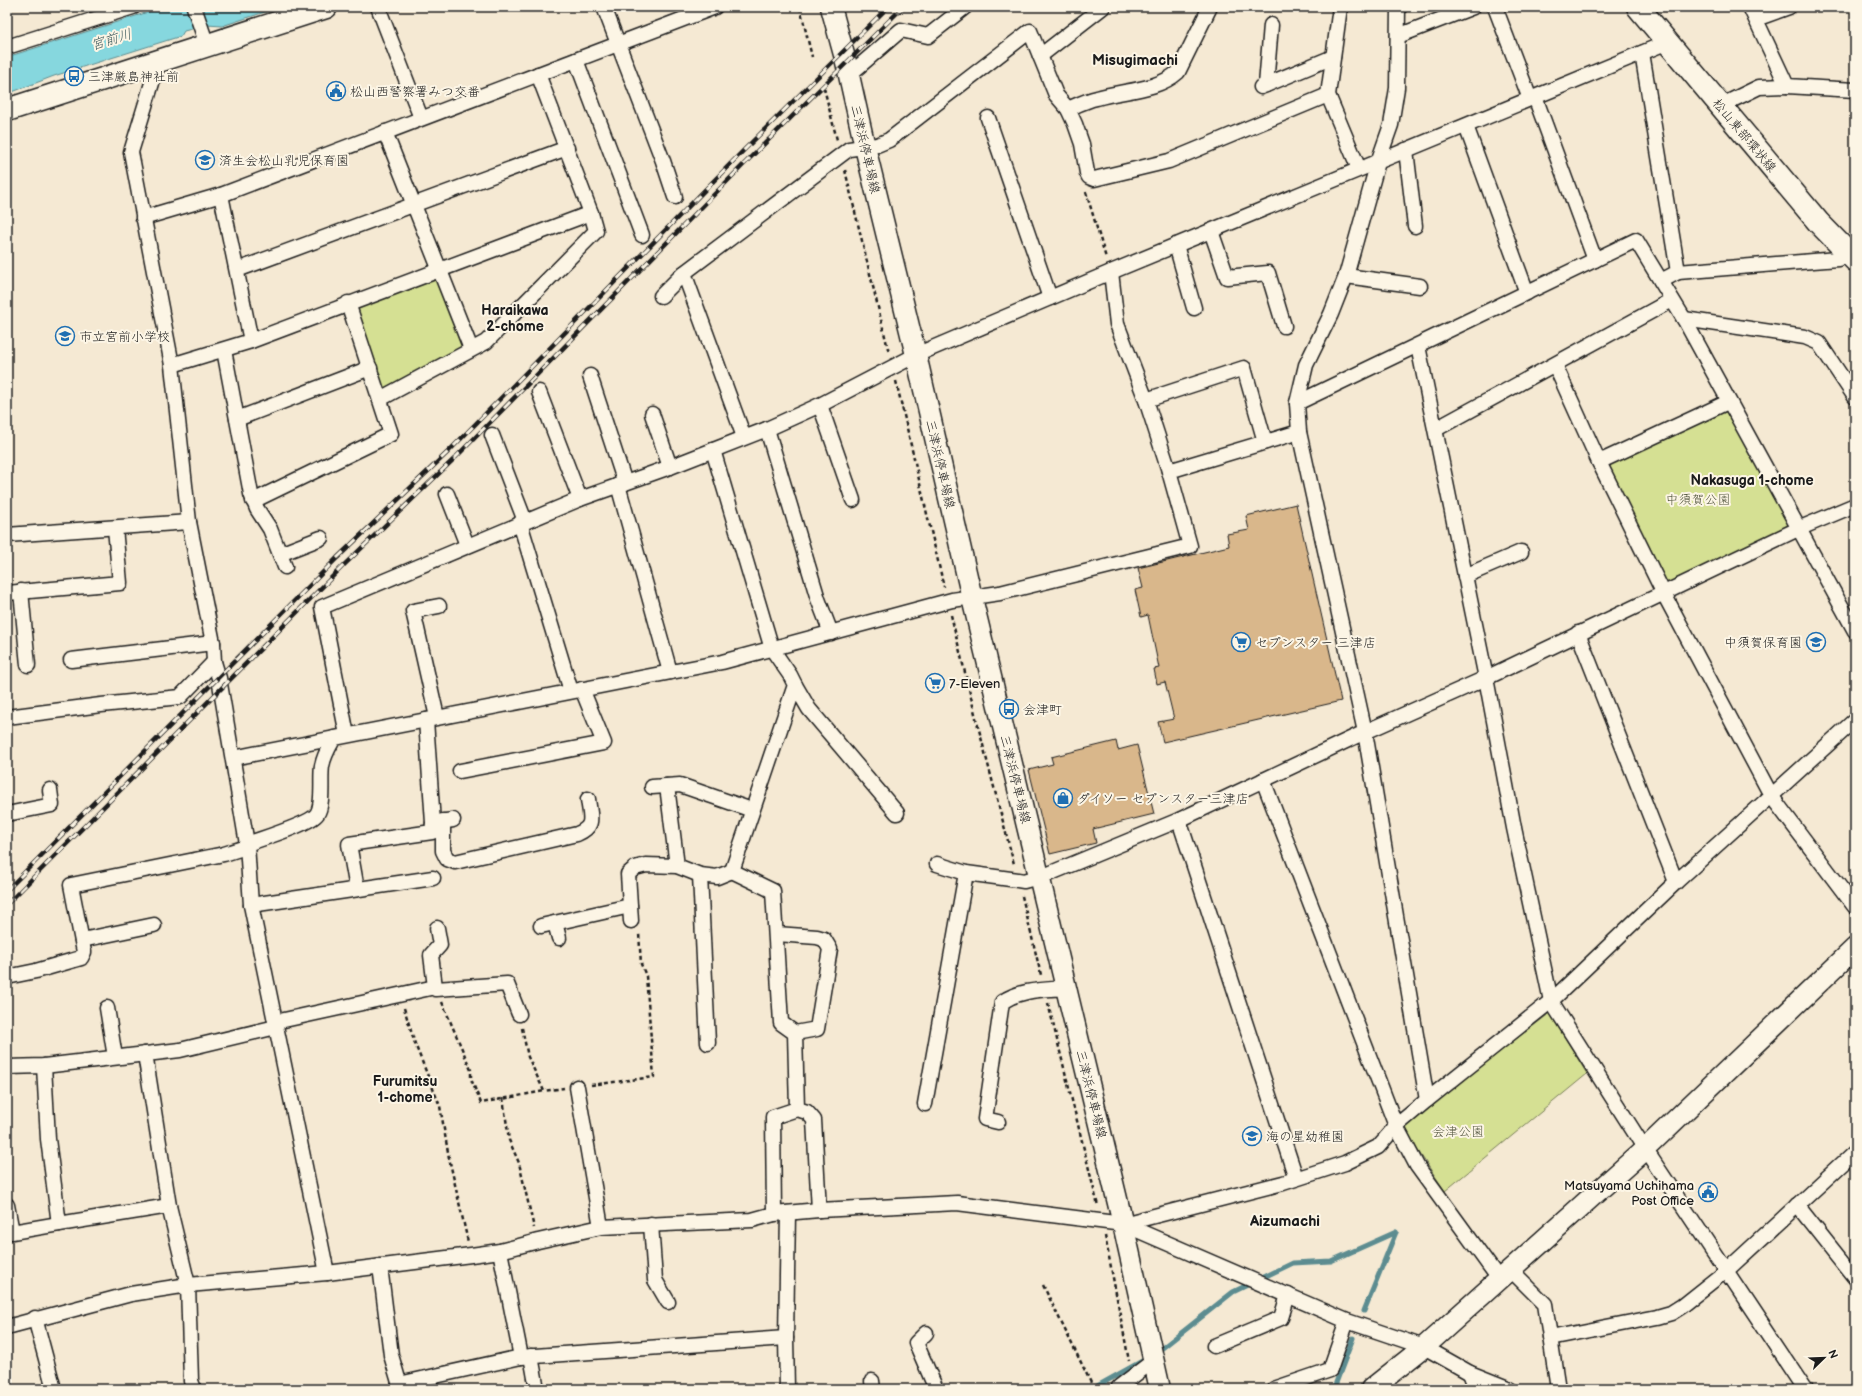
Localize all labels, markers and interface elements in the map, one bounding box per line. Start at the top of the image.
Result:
water label: 宮前川 [89,25,134,54]
district label: Misugimachi [1092,51,1178,70]
bus stop icon: 三津厳島神社前 [63,65,85,87]
place label: 三津厳島神社前 [88,69,179,85]
public building icon: 松山西警察署みつ交番 [325,80,347,102]
place label: 松山西警察署みつ交番 [350,84,480,100]
street label: 松山東部環状線 [1709,96,1780,176]
street label: 三津浜停車場線 [847,103,883,196]
school or university icon: 済生会松山乳児保育園 [194,149,216,171]
place label: 済生会松山乳児保育園 [219,153,349,169]
district label: Haraikawa 2-chome [481,302,549,335]
school or university icon: 市立宮前小学校 [54,325,76,347]
place label: 市立宮前小学校 [79,329,170,345]
street label: 三津浜停車場線 [922,418,958,511]
district label: Nakasuga 1-chome [1690,472,1814,489]
park label: 中須賀公園 [1665,492,1731,508]
supermarket icon: セブンスター 三津店 [1230,631,1252,653]
school or university icon: 中須賀保育園 [1805,631,1827,653]
place label: セブンスター 三津店 [1255,635,1376,651]
place label: 中須賀保育園 [1724,635,1802,651]
supermarket icon: 7-Eleven [924,672,946,694]
place label: 7-Eleven [949,676,1000,692]
bus stop icon: 会津町 [998,698,1020,720]
place label: 会津町 [1023,702,1062,718]
street label: 三津浜停車場線 [996,733,1034,826]
shop icon: ダイソー セブンスター三津店 [1052,787,1074,809]
place label: ダイソー セブンスター三津店 [1077,791,1248,807]
street label: 三津浜停車場線 [1072,1048,1110,1141]
district label: Furumitsu 1-chome [373,1073,437,1106]
park label: 会津公園 [1432,1124,1484,1140]
school or university icon: 海の星幼稚園 [1241,1125,1263,1147]
place label: 海の星幼稚園 [1266,1129,1344,1145]
place label: Matsuyama Uchihama Post Office [1564,1178,1694,1209]
public building icon: Matsuyama Uchihama Post Office [1697,1181,1719,1203]
district label: Aizumachi [1249,1212,1320,1231]
north arrow [1804,1338,1844,1378]
text: N [1825,1348,1840,1361]

